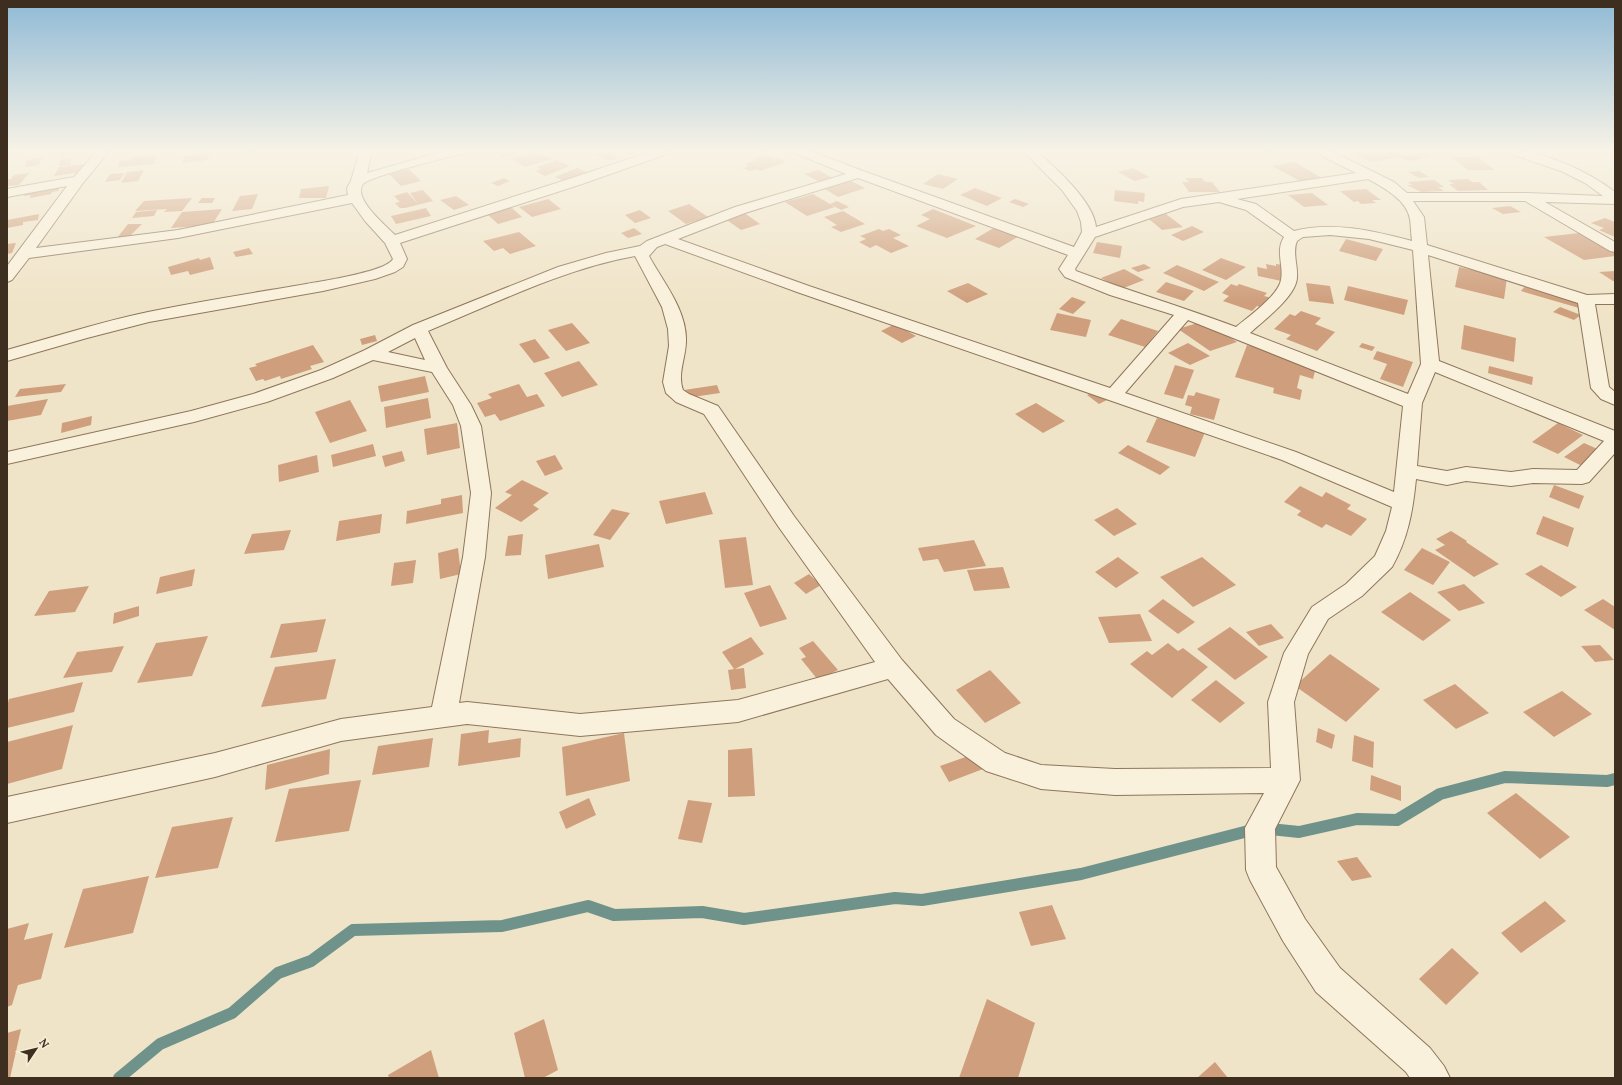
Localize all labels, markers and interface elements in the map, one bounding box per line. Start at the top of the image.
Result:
north arrow [16,1029,56,1069]
text: N [36,1036,53,1051]

